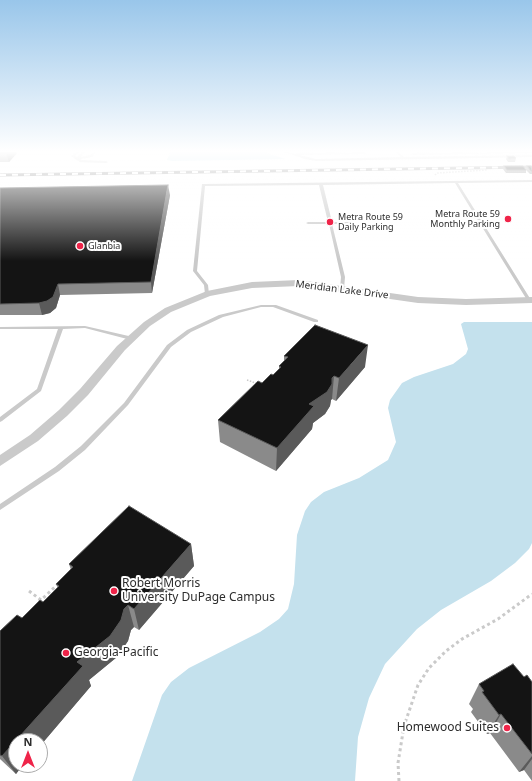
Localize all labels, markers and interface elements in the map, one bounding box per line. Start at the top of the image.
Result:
place label: Metra Route 59 Monthly Parking [430,209,500,230]
place label: Metra Route 59 Daily Parking [338,212,403,233]
marker: Metra Route 59 Monthly Parking [503,214,513,224]
marker: Metra Route 59 Daily Parking [325,217,335,227]
marker: Glanbia [75,241,85,251]
place label: Glanbia [88,241,120,251]
street label: Meridian Lake Drive [295,278,389,302]
place label: Robert Morris University DuPage Campus [122,577,275,605]
marker: Robert Morris University DuPage Campus [109,586,119,596]
place label: Georgia-Pacific [74,646,159,660]
marker: Georgia-Pacific [61,648,71,658]
place label: Homewood Suites [397,721,499,735]
marker: Homewood Suites [502,723,512,733]
north arrow [8,733,48,773]
text: N [24,734,32,749]

